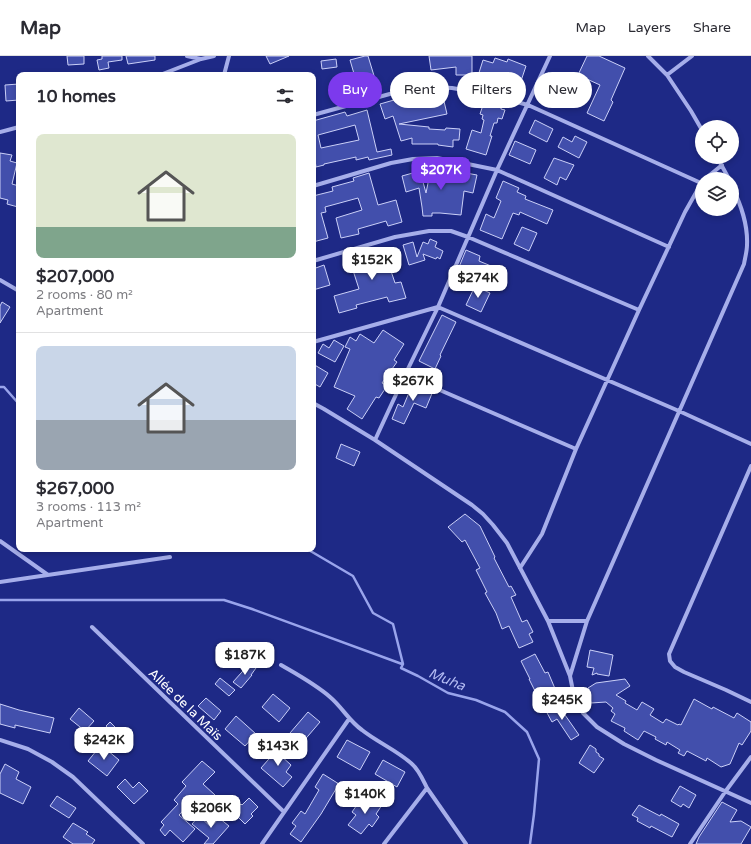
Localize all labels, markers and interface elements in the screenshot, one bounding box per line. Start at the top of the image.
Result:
text: Map [20,17,61,39]
text: Map [576,19,606,36]
text: Layers [628,19,671,36]
text: Share [693,19,731,36]
chip: Buy [328,72,382,108]
chip: Rent [390,72,449,108]
chip: Filters [457,72,526,108]
chip: New [534,72,592,108]
icon: filters [274,85,296,107]
text: 10 homes [36,86,116,107]
map controls [695,120,739,216]
button: locate [695,120,739,164]
pin: $207K [413,157,469,191]
icon: home [130,160,202,232]
text: $207K [420,162,462,178]
button: layers [695,172,739,216]
pin: $152K [344,247,400,281]
text: $152K [351,252,393,268]
pin: $274K [450,265,506,299]
text: $207,000 [36,266,114,287]
text: $274K [457,270,499,286]
text: 2 rooms · 80 m² [36,287,133,303]
text: Apartment [36,303,103,319]
pin: $267K [385,368,441,402]
icon: home [130,372,202,444]
text: $267K [392,373,434,389]
text: $267,000 [36,478,114,499]
text: 3 rooms · 113 m² [36,499,141,515]
text: Apartment [36,515,103,531]
pin: $187K [217,642,273,676]
text: $187K [224,647,266,663]
water label: Muha [426,664,469,695]
street label: Allée de la Maïs [145,665,226,744]
pin: $245K [534,687,590,721]
text: $245K [541,692,583,708]
pin: $242K [76,727,132,761]
text: $242K [83,732,125,748]
pin: $143K [250,733,306,767]
text: $143K [257,738,299,754]
pin: $140K [337,781,393,815]
text: $140K [344,786,386,802]
pin: $206K [183,795,239,829]
text: $206K [190,800,232,816]

